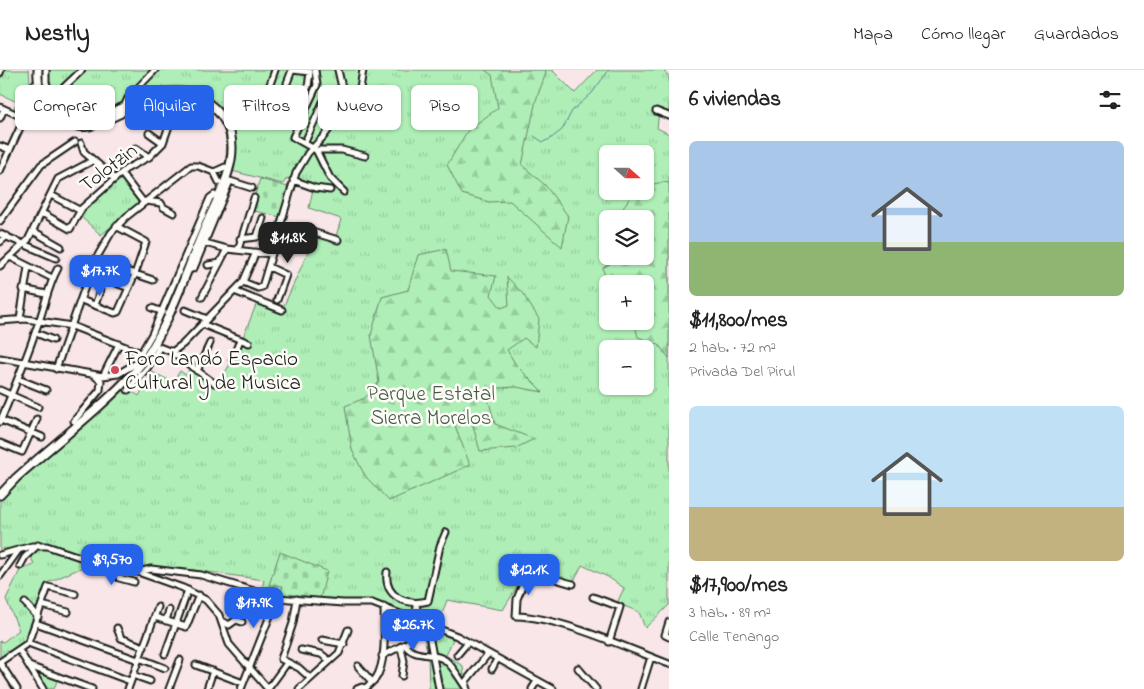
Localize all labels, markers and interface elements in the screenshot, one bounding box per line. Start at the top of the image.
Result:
text: Nestly [25,17,90,52]
text: Mapa [853,22,893,48]
text: Cómo llegar [921,22,1006,48]
text: Guardados [1034,22,1119,48]
chip: Comprar [15,85,115,130]
chip: Alquilar [125,85,214,130]
chip: Filtros [224,85,308,130]
chip: Nuevo [318,85,401,130]
chip: Piso [411,85,478,130]
text: 6 viviendas [689,85,781,115]
icon: filters [1096,86,1124,114]
street label: Tolotzin [74,137,145,200]
north arrow [599,145,654,200]
map controls [599,145,654,395]
icon: home [862,174,952,264]
button: layers [599,210,654,265]
pin: $11.8K [247,222,329,264]
text: $11.8K [270,226,306,250]
pin: $17.7K [59,254,141,297]
text: $17.7K [81,259,119,283]
button: + [599,275,654,330]
text: $11,800/mes [689,306,788,336]
text: 2 hab. · 72 m² [689,336,776,360]
button: − [599,340,654,395]
place label: Foro Landó Espacio Cultural y de Musica [124,345,301,401]
text: Privada Del Pirul [689,360,795,384]
marker: Foro Landó Espacio Cultural y de Musica [109,364,121,376]
park label: Parque Estatal Sierra Morelos [367,380,495,434]
icon: home [862,439,952,529]
pin: $9,570 [71,544,153,586]
text: $9,570 [92,548,132,572]
pin: $12.1K [488,554,570,596]
text: $12.1K [510,558,548,582]
text: $17,900/mes [689,571,788,601]
pin: $17.9K [213,586,295,629]
text: $17.9K [235,591,273,615]
text: 3 hab. · 89 m² [689,601,771,625]
pin: $26.7K [372,608,454,651]
text: $26.7K [392,613,434,637]
text: Calle Tenango [689,625,779,649]

